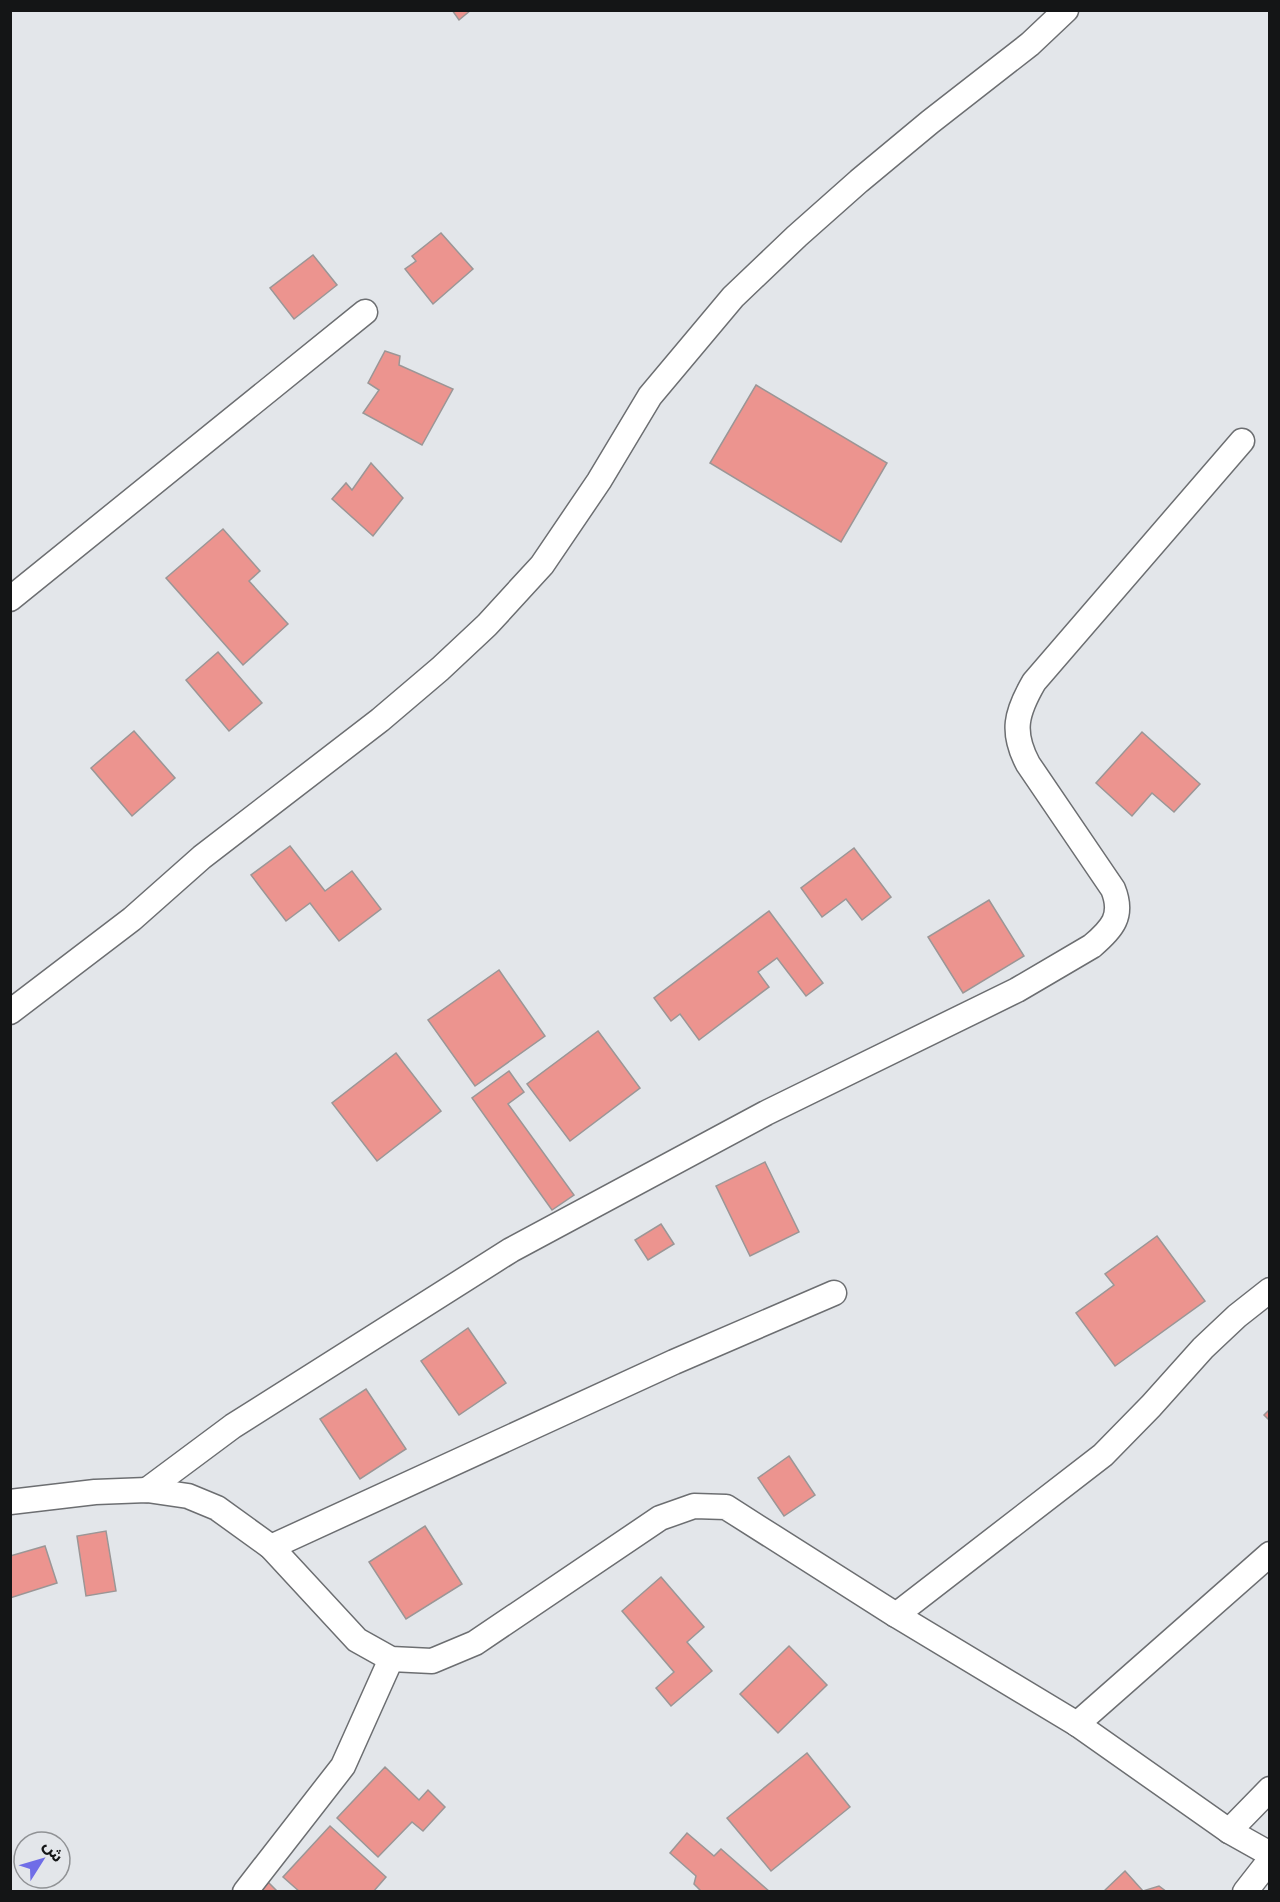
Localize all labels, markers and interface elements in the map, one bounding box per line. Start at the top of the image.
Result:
north arrow [12,1830,72,1890]
text: ش [38,1836,69,1867]

